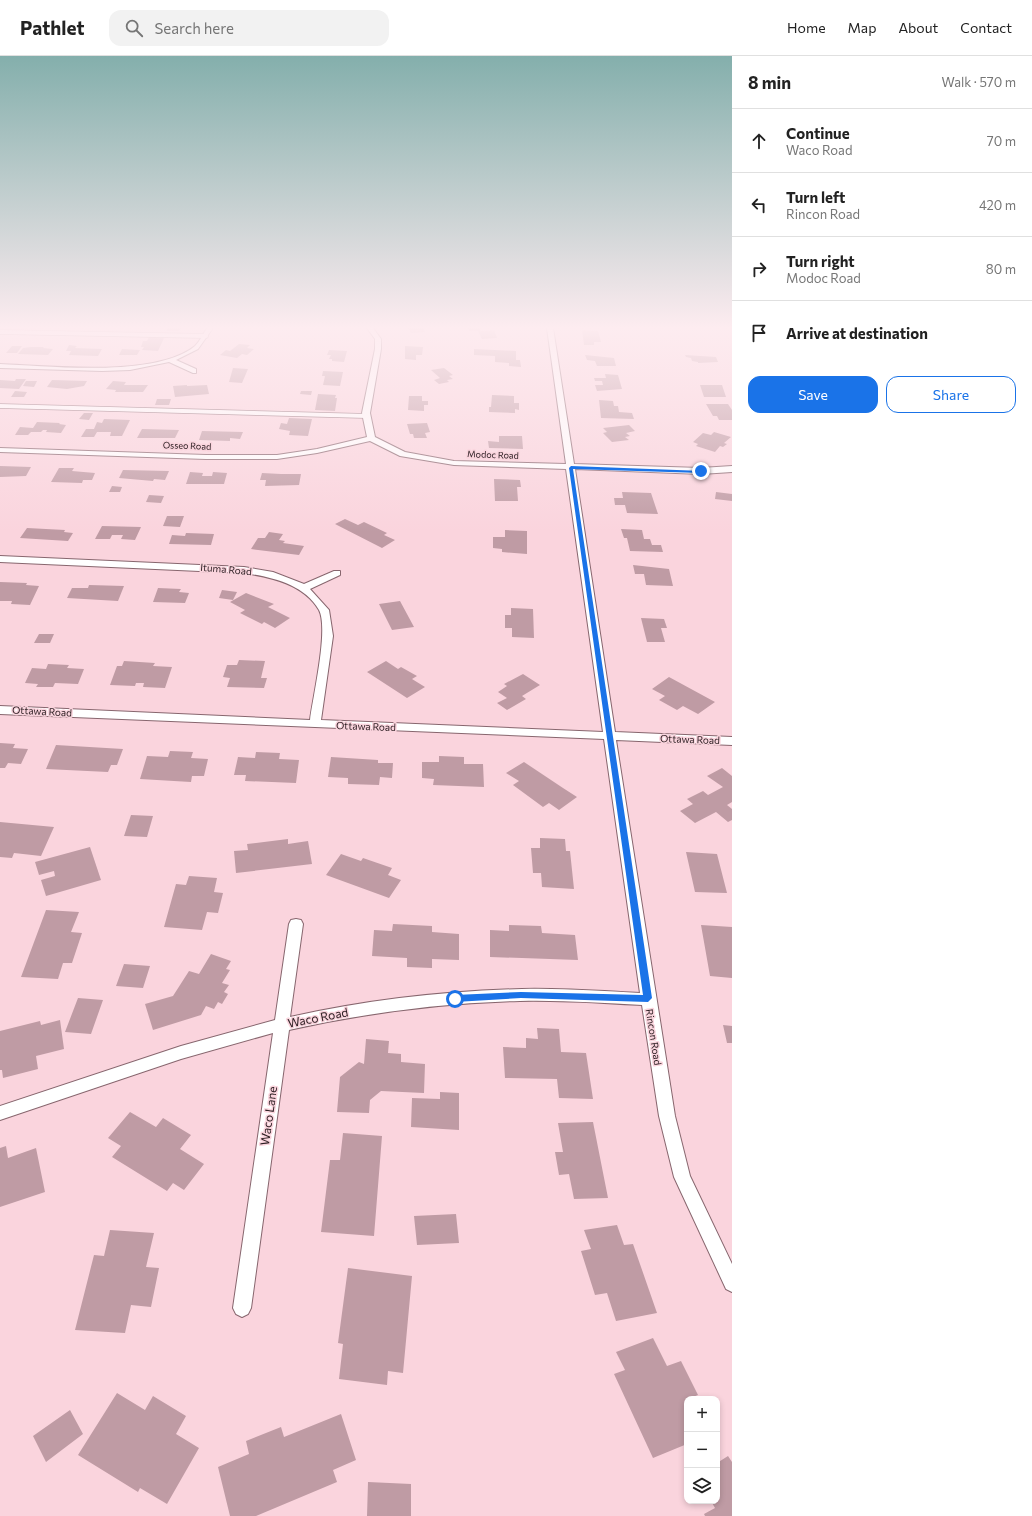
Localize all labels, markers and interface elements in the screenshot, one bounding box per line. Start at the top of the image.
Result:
search box [109,10,389,46]
text: Pathlet [20,16,85,39]
icon: search [123,17,145,39]
text: Search here [155,19,234,37]
text: Home [787,19,826,36]
text: Map [848,19,876,36]
text: About [898,19,938,36]
text: Contact [960,19,1012,36]
text: 8 min [748,72,791,93]
text: Walk · 570 m [942,74,1016,90]
text: Continue [786,124,850,142]
icon: ahead [748,130,770,152]
text: 70 m [987,133,1016,149]
text: Waco Road [786,142,852,158]
text: Turn left [786,188,845,206]
icon: left [748,194,770,216]
text: 420 m [979,197,1016,213]
text: Rincon Road [786,206,860,222]
text: Turn right [786,252,855,270]
icon: right [748,258,770,280]
text: 80 m [986,261,1016,277]
text: Modoc Road [786,270,861,286]
icon: arrive [748,322,770,344]
text: Arrive at destination [786,324,928,342]
button: Save [748,376,878,413]
button: Share [886,376,1016,413]
street label: Osseo Road [163,439,211,452]
street label: Modoc Road [467,448,519,461]
route end [692,462,710,480]
street label: Ituma Road [200,561,252,577]
street label: Ottawa Road [12,703,72,719]
street label: Ottawa Road [336,719,396,733]
street label: Ottawa Road [660,732,720,746]
route start [446,990,464,1008]
street label: Waco Road [286,1004,349,1030]
street label: Rincon Road [644,1008,664,1066]
street label: Waco Lane [257,1085,279,1146]
map controls [684,1396,720,1504]
button: + [684,1396,720,1432]
button: − [684,1432,720,1468]
button: layers [684,1468,720,1504]

